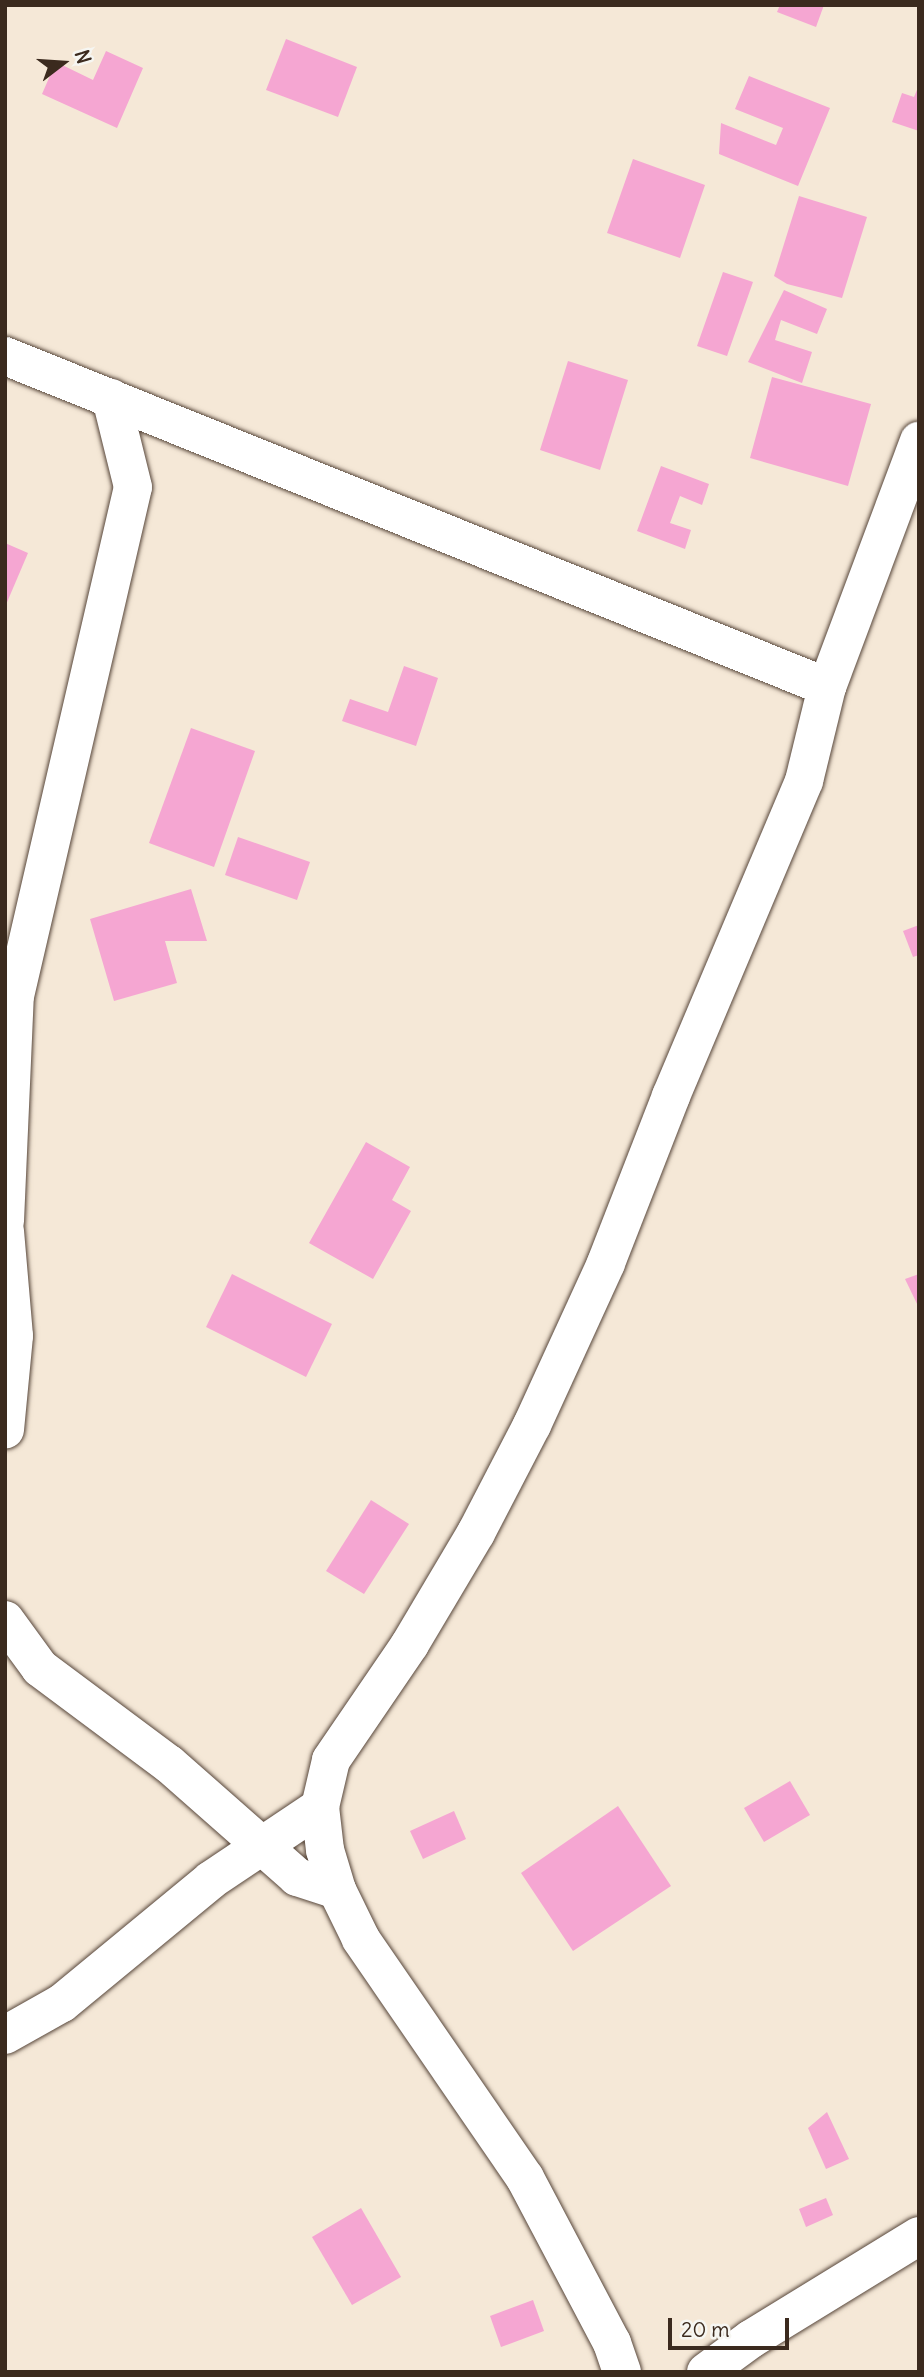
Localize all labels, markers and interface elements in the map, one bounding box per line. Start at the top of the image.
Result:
north arrow [28,28,98,98]
text: N [70,47,96,67]
scale bar [672,2304,793,2348]
text: 20 m [681,2316,730,2343]

